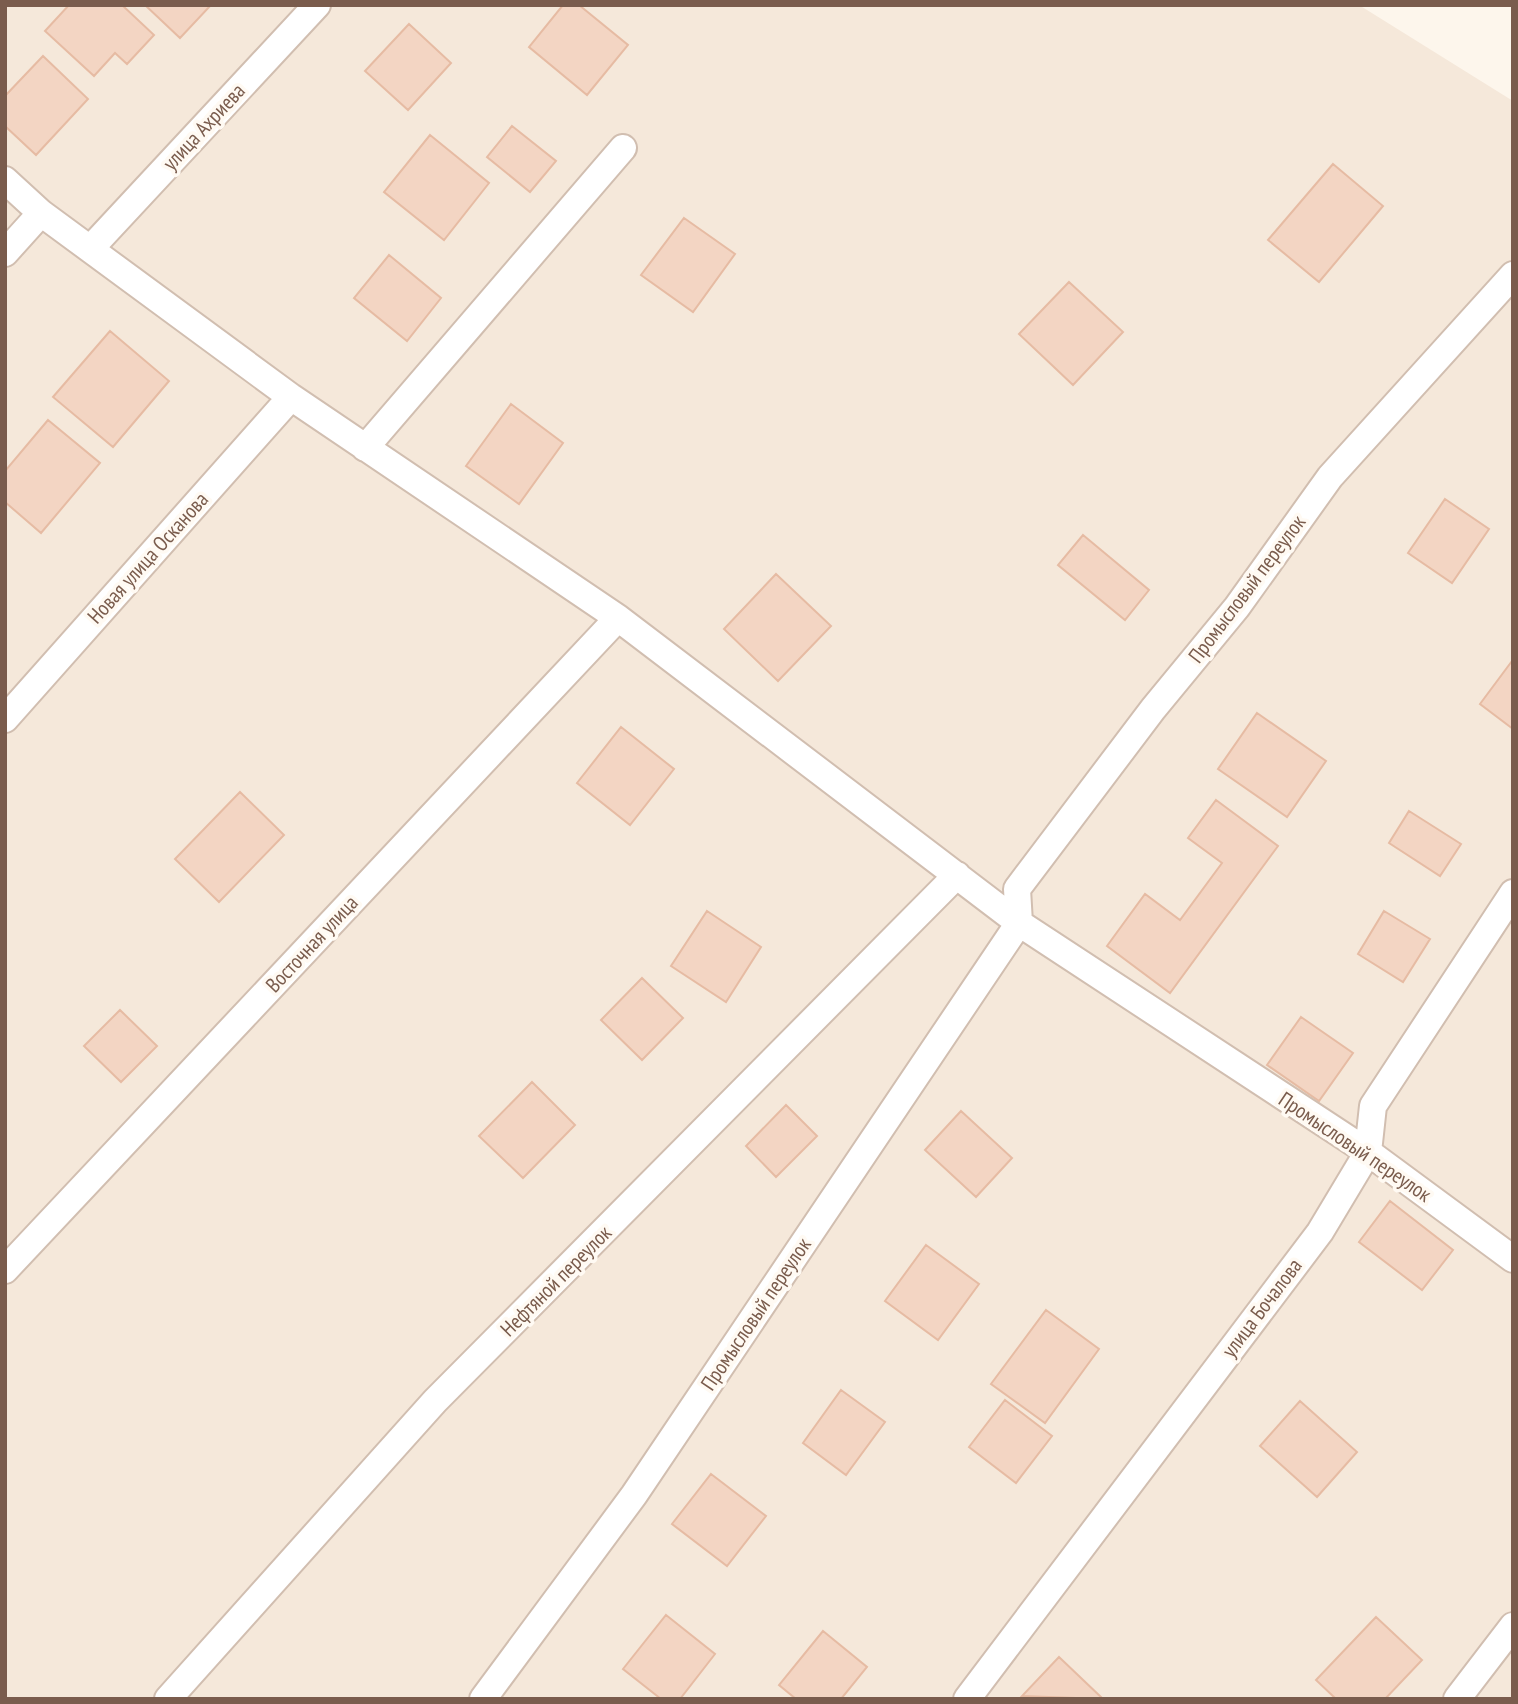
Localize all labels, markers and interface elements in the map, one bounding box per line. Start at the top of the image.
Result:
street label: улица Ахриева [157,78,251,176]
street label: Новая улица Осканова [81,486,214,629]
street label: Промысловый переулок [1182,509,1311,668]
street label: Восточная улица [260,889,364,998]
street label: Промысловый переулок [1274,1085,1437,1208]
street label: Нефтяной переулок [494,1219,617,1342]
street label: Промысловый переулок [694,1232,817,1395]
street label: улица Бочалова [1216,1253,1308,1363]

